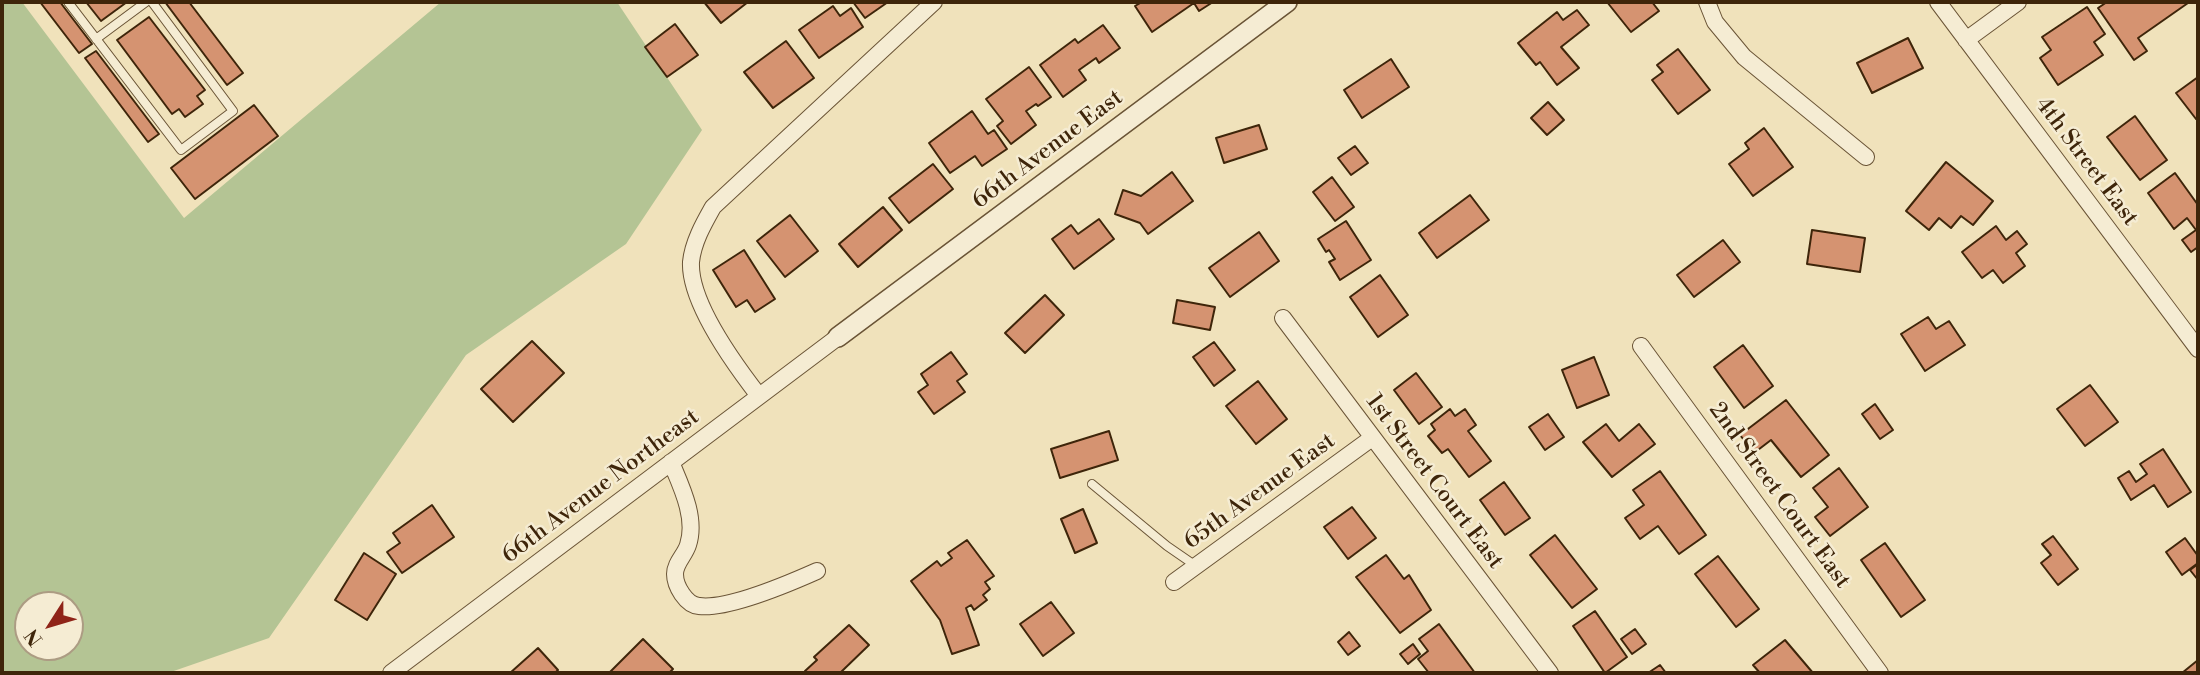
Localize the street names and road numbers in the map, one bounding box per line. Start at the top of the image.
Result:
street label: 66th Avenue East [967,84,1129,216]
street label: 4th Street East [2029,92,2143,232]
street label: 1st Street Court East [1359,389,1509,575]
street label: 2nd Street Court East [1702,398,1856,594]
street label: 66th Avenue Northeast [497,404,705,570]
street label: 65th Avenue East [1179,428,1341,556]

